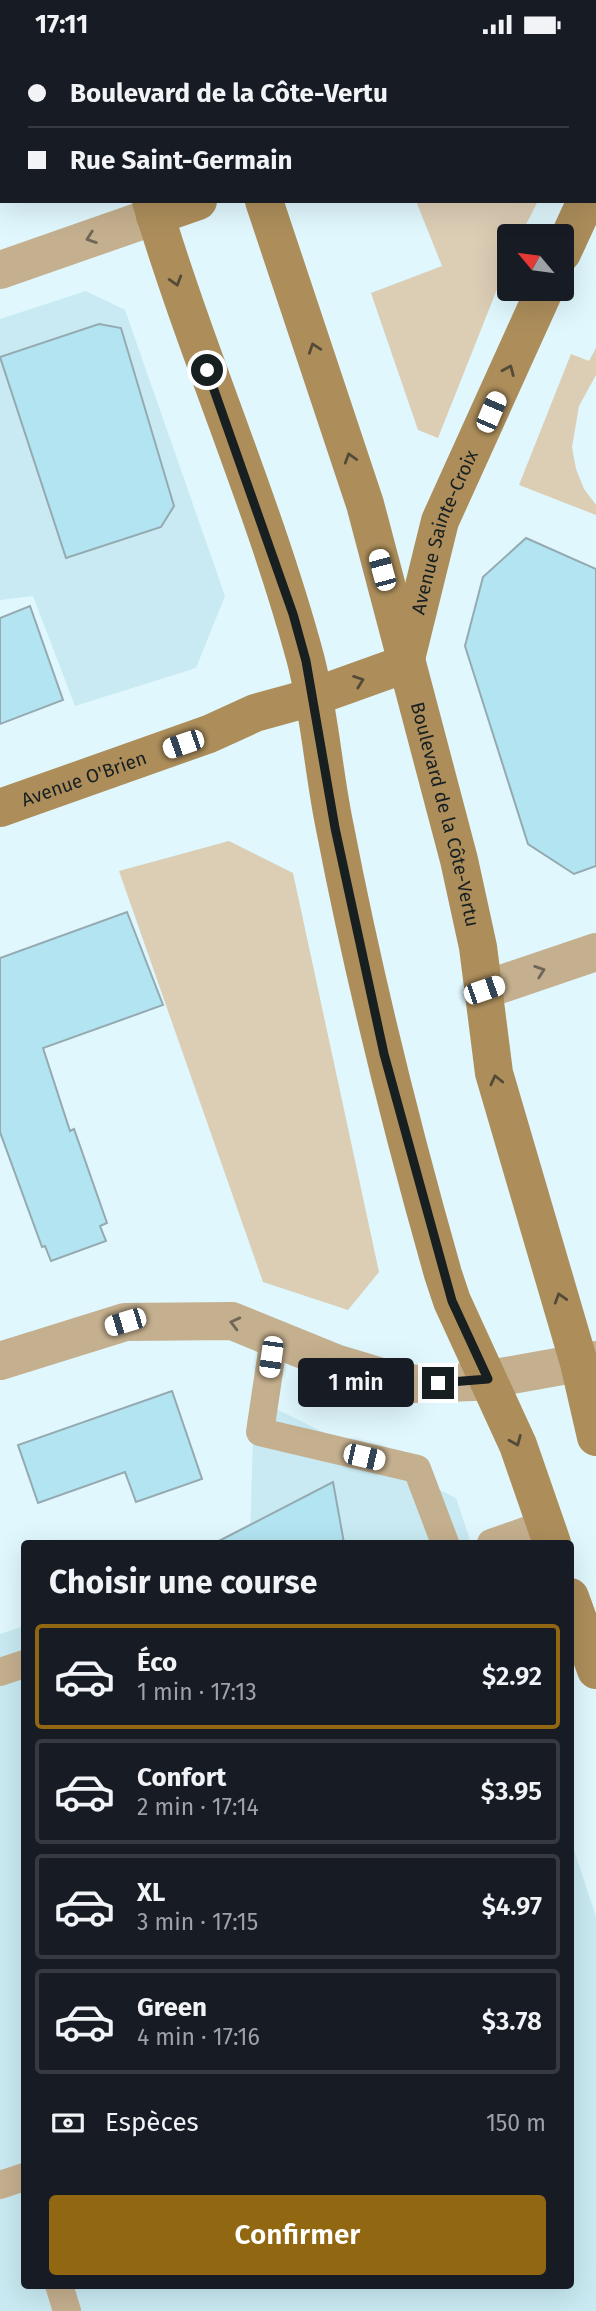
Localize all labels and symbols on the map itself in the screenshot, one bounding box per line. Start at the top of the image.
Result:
north arrow [497,224,574,301]
one-way arrow [85,230,97,244]
one-way arrow [167,275,182,287]
one-way arrow [308,343,322,355]
route start [191,354,223,386]
one-way arrow [501,364,515,377]
car [474,389,509,435]
street label: Avenue Sainte-Croix [406,445,483,617]
one-way arrow [344,453,359,465]
car [367,547,398,593]
one-way arrow [353,675,365,689]
street label: Boulevard de la Côte-Vertu [406,700,484,929]
car [160,727,207,761]
street label: Avenue O'Brien [18,746,150,812]
one-way arrow [534,965,546,979]
car [461,973,508,1007]
one-way arrow [490,1074,504,1086]
one-way arrow [553,1292,568,1304]
car [102,1306,149,1338]
one-way arrow [229,1317,241,1332]
car [258,1335,285,1379]
callout: 1 min [298,1359,414,1407]
route end [422,1367,454,1399]
one-way arrow [508,1434,522,1447]
car [342,1442,387,1472]

